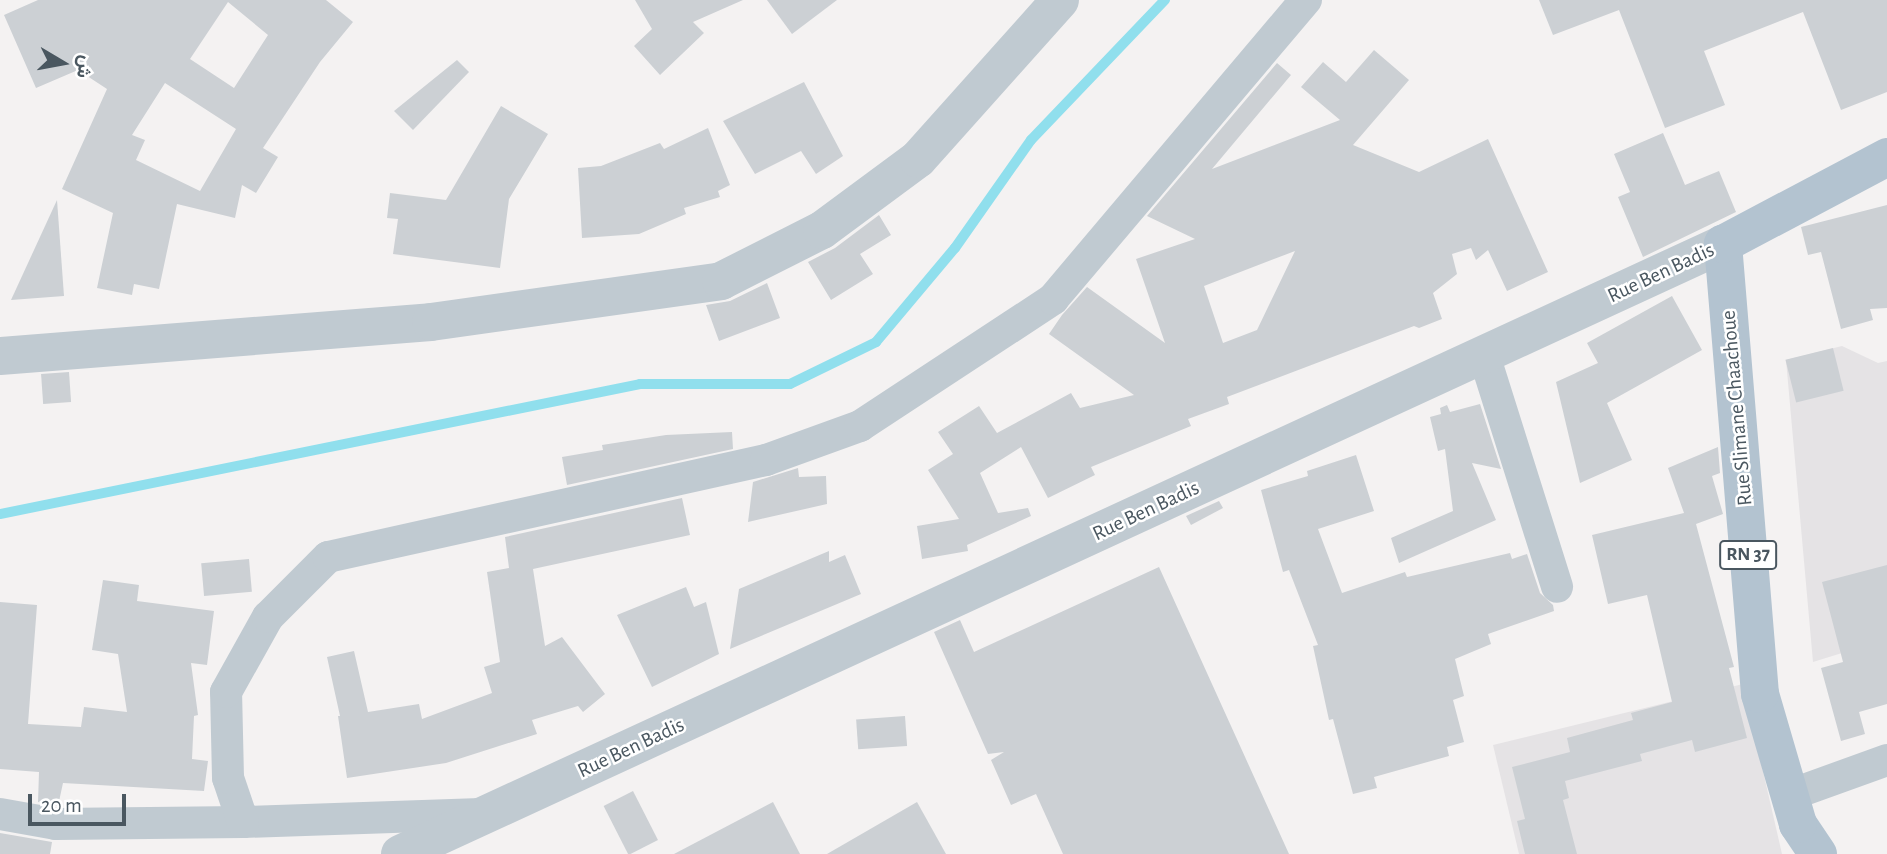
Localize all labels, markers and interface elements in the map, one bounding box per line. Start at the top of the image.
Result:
north arrow [28,28,98,98]
text: ش [73,54,96,80]
street label: Rue Ben Badis [1604,237,1718,309]
street label: Rue Slimane Chaachoue [1716,309,1758,507]
street label: Rue Ben Badis [1089,475,1203,547]
road number: RN 37 [1718,540,1778,570]
street label: Rue Ben Badis [574,712,688,784]
scale bar [32,780,130,824]
text: 20 m [41,795,82,816]

